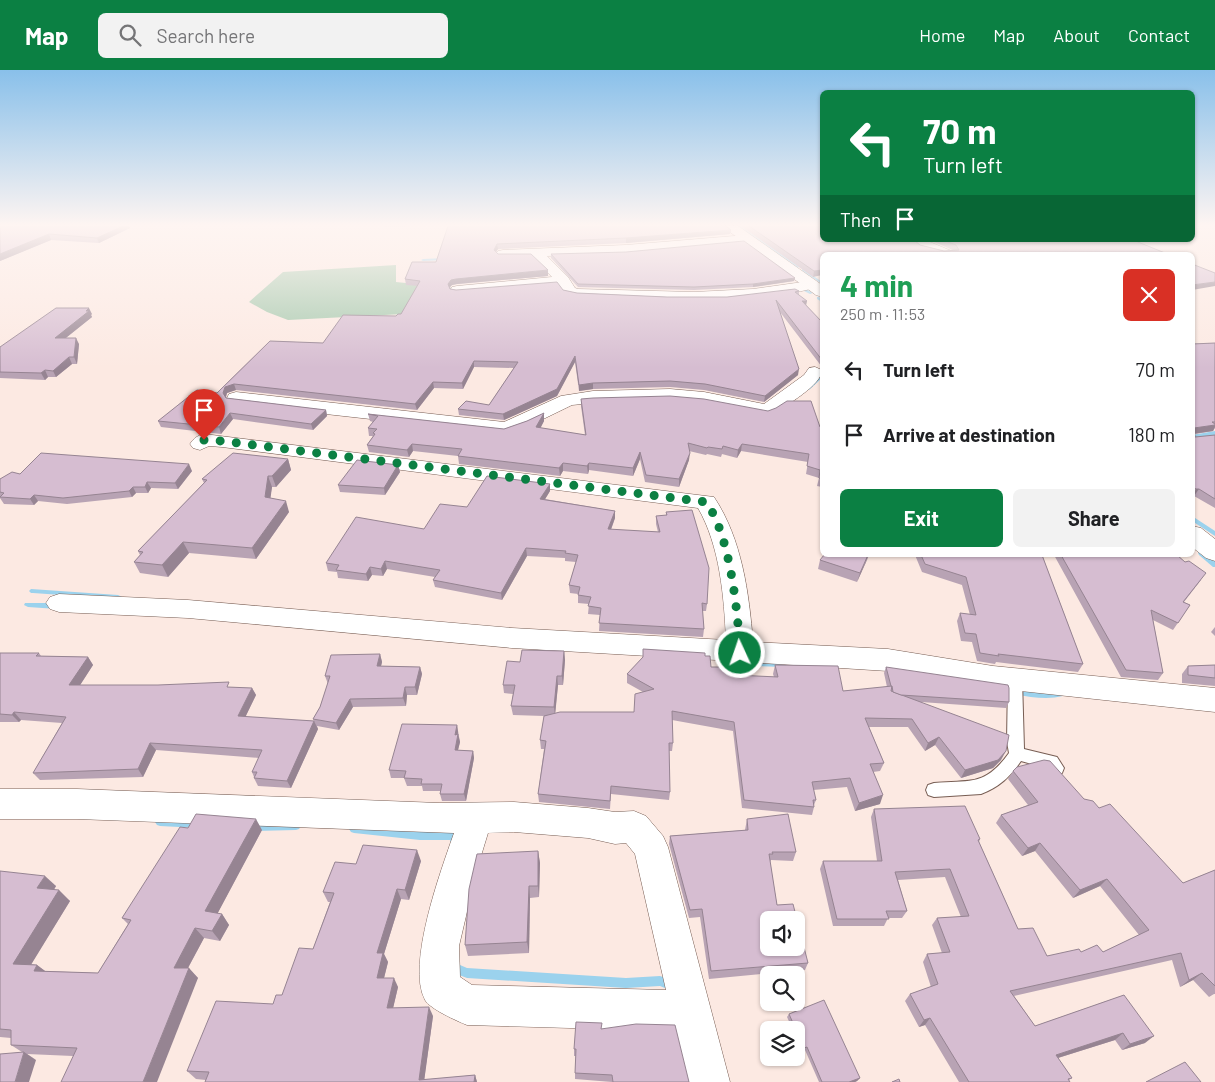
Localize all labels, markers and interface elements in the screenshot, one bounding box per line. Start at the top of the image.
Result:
search box [98,13,448,58]
text: Map [25,21,68,50]
icon: search [116,21,144,49]
text: Search here [156,24,255,47]
text: Home [919,24,965,46]
text: Map [993,24,1025,46]
text: About [1053,24,1100,46]
text: Contact [1128,24,1190,46]
text: 70 m [923,109,997,151]
icon: left [840,110,905,175]
text: Turn left [923,151,1003,177]
icon: arrive [891,205,919,233]
text: Then [840,208,881,231]
text: 4 min [840,267,913,303]
button: close [1123,269,1175,321]
text: 250 m · 11:53 [840,304,925,323]
icon: left [840,356,868,384]
text: Turn left [883,358,954,381]
text: 70 m [1136,358,1175,381]
pin [183,389,225,440]
icon: arrive [190,396,218,424]
icon: arrive [840,421,868,449]
text: Arrive at destination [883,423,1055,446]
text: 180 m [1128,423,1175,446]
button: Exit [840,489,1003,547]
button: Share [1013,489,1175,547]
position arrow [713,626,765,678]
map controls [760,911,805,1066]
button: sound [760,911,805,956]
button: search [760,966,805,1011]
button: layers [760,1021,805,1066]

